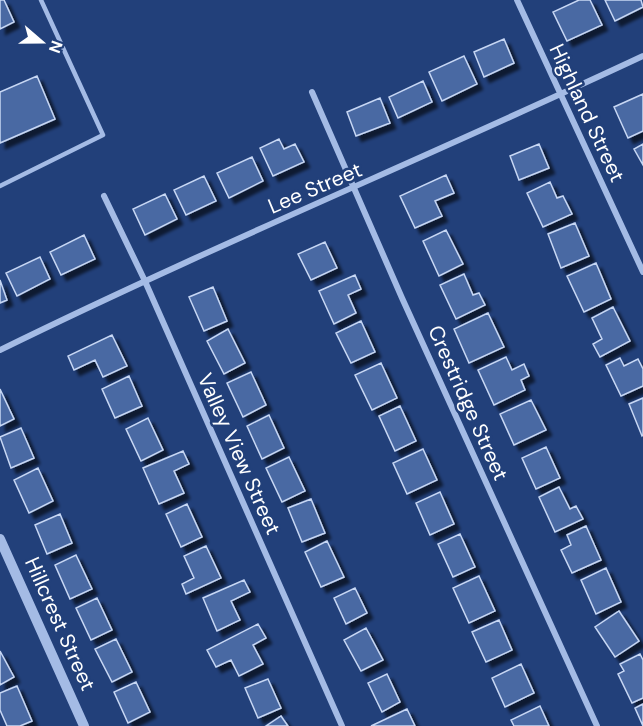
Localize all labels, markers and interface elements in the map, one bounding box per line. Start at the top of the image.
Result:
north arrow [12,12,72,72]
text: N [44,38,67,56]
street label: Highland Street [543,39,631,187]
street label: Lee Street [264,156,366,220]
street label: Crestridge Street [421,321,515,485]
street label: Valley View Street [191,369,287,539]
street label: Hillcrest Street [18,553,102,695]

